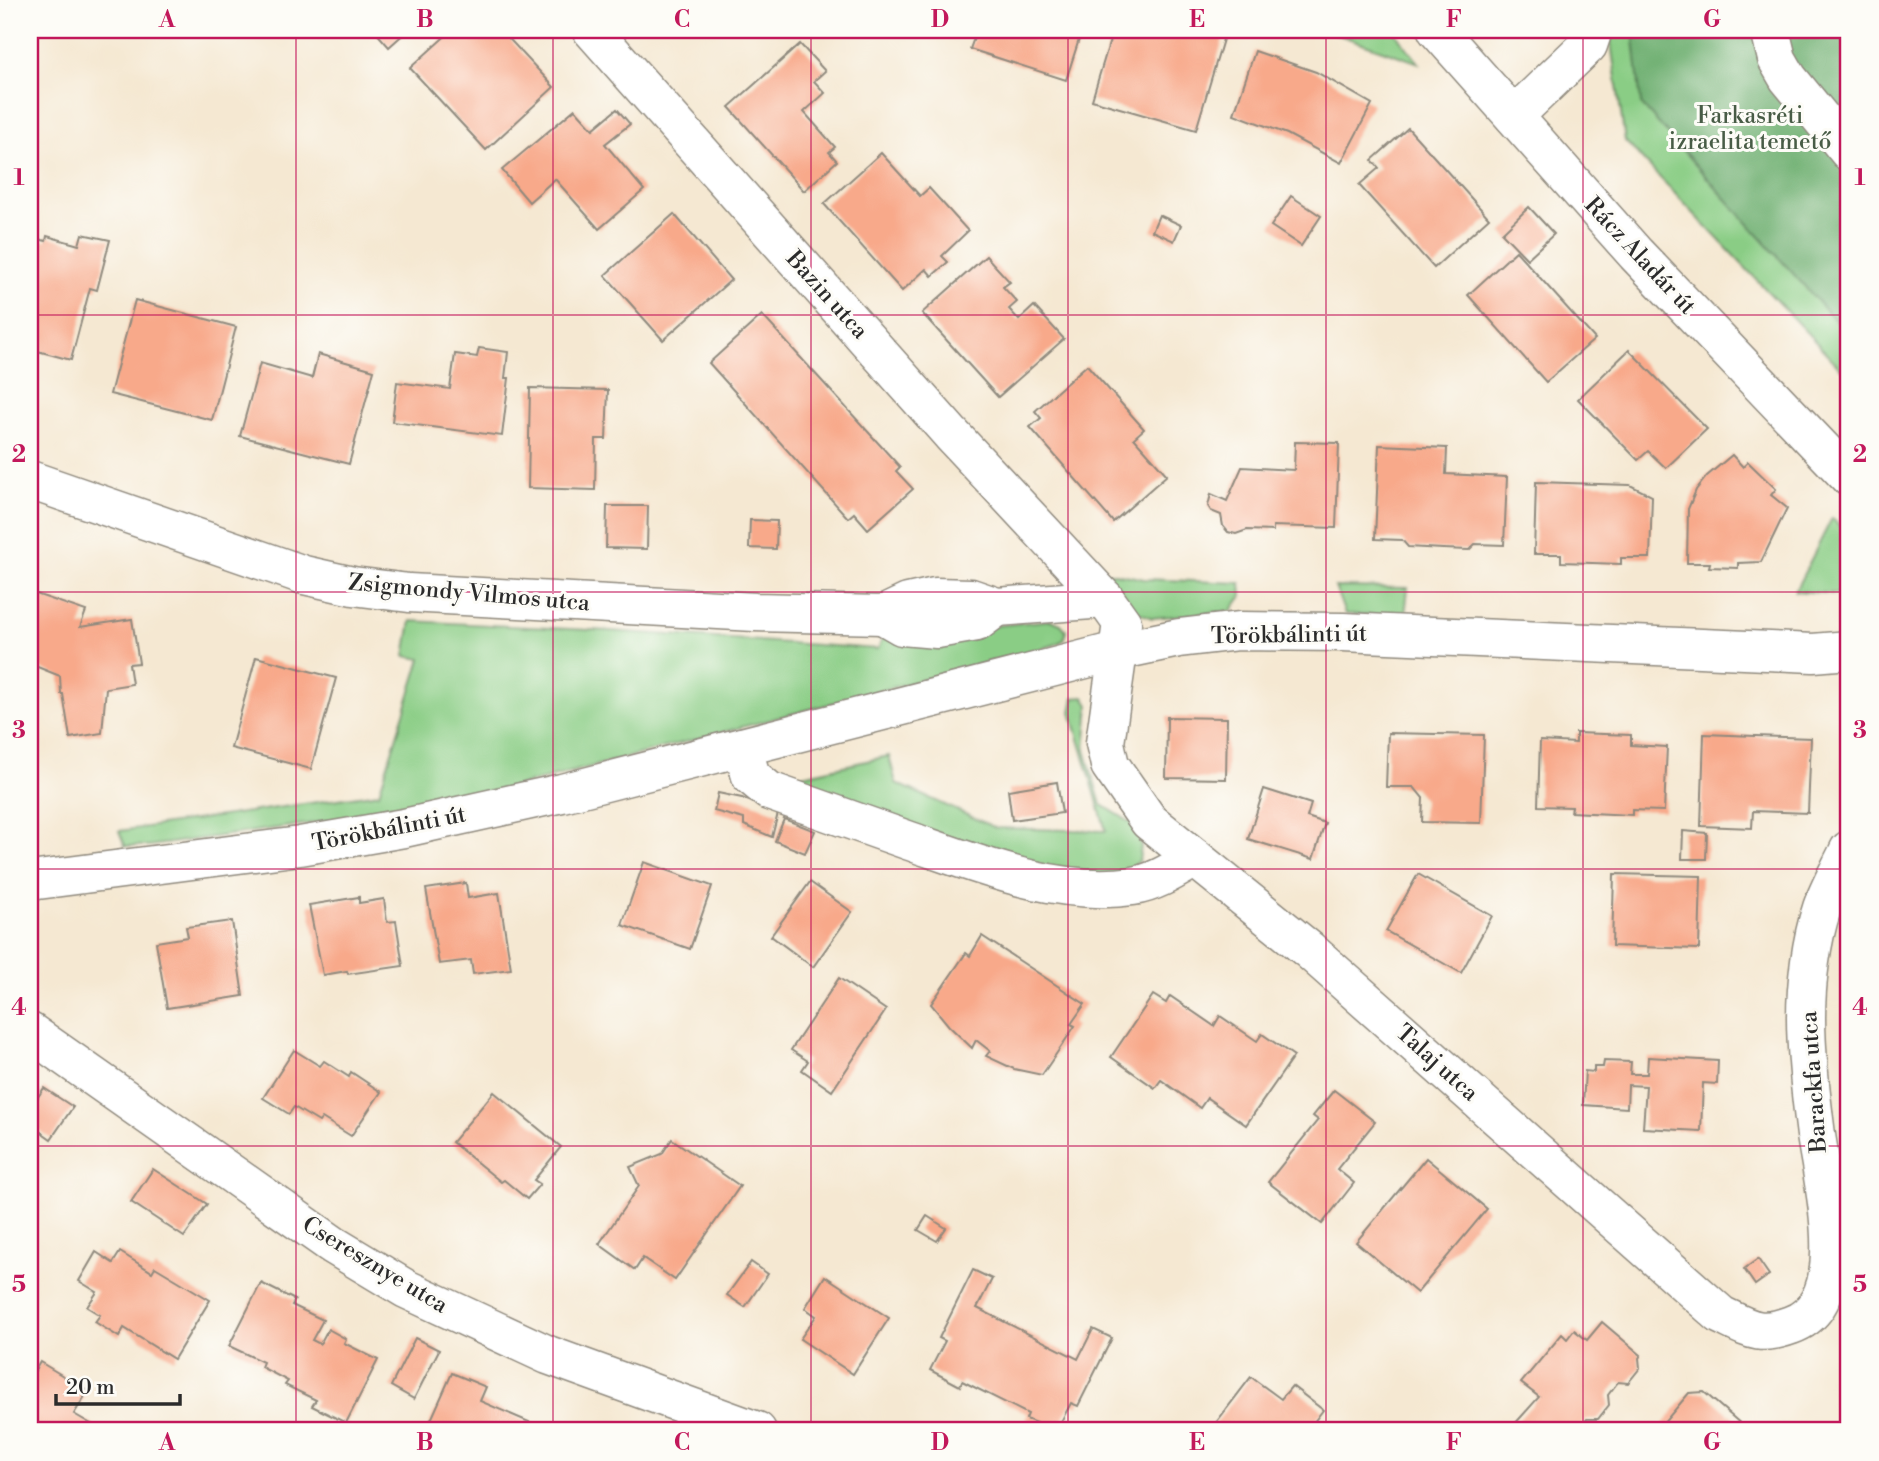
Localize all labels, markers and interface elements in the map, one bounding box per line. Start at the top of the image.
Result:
text: A [158,6,176,34]
text: B [416,6,434,34]
text: C [674,6,690,34]
text: D [931,6,949,34]
text: E [1189,6,1205,34]
text: F [1446,6,1462,34]
text: G [1703,6,1721,34]
park label: Farkasréti izraelita temető [1669,102,1831,156]
text: 1 [13,164,25,192]
text: 1 [1854,164,1866,192]
street label: Rácz Aladár út [1578,191,1702,321]
street label: Bazin utca [779,244,874,345]
text: 2 [12,441,26,469]
text: 2 [1853,441,1867,469]
street label: Zsigmondy Vilmos utca [347,568,591,618]
street label: Törökbálinti út [1211,620,1367,650]
text: 3 [12,717,26,745]
text: 3 [1853,717,1867,745]
street label: Törökbálinti út [310,800,468,858]
text: 4 [11,994,27,1022]
text: 4 [1852,994,1868,1022]
street label: Barackfa utca [1795,1010,1833,1155]
street label: Talaj utca [1390,1019,1484,1108]
street label: Cseresznye utca [297,1211,453,1320]
text: 5 [12,1271,26,1299]
text: 5 [1853,1271,1867,1299]
scale bar [56,1363,180,1407]
text: 20 m [66,1375,115,1401]
text: A [158,1429,176,1457]
text: B [416,1429,434,1457]
text: C [674,1429,690,1457]
text: D [931,1429,949,1457]
text: E [1189,1429,1205,1457]
text: F [1446,1429,1462,1457]
text: G [1703,1429,1721,1457]

